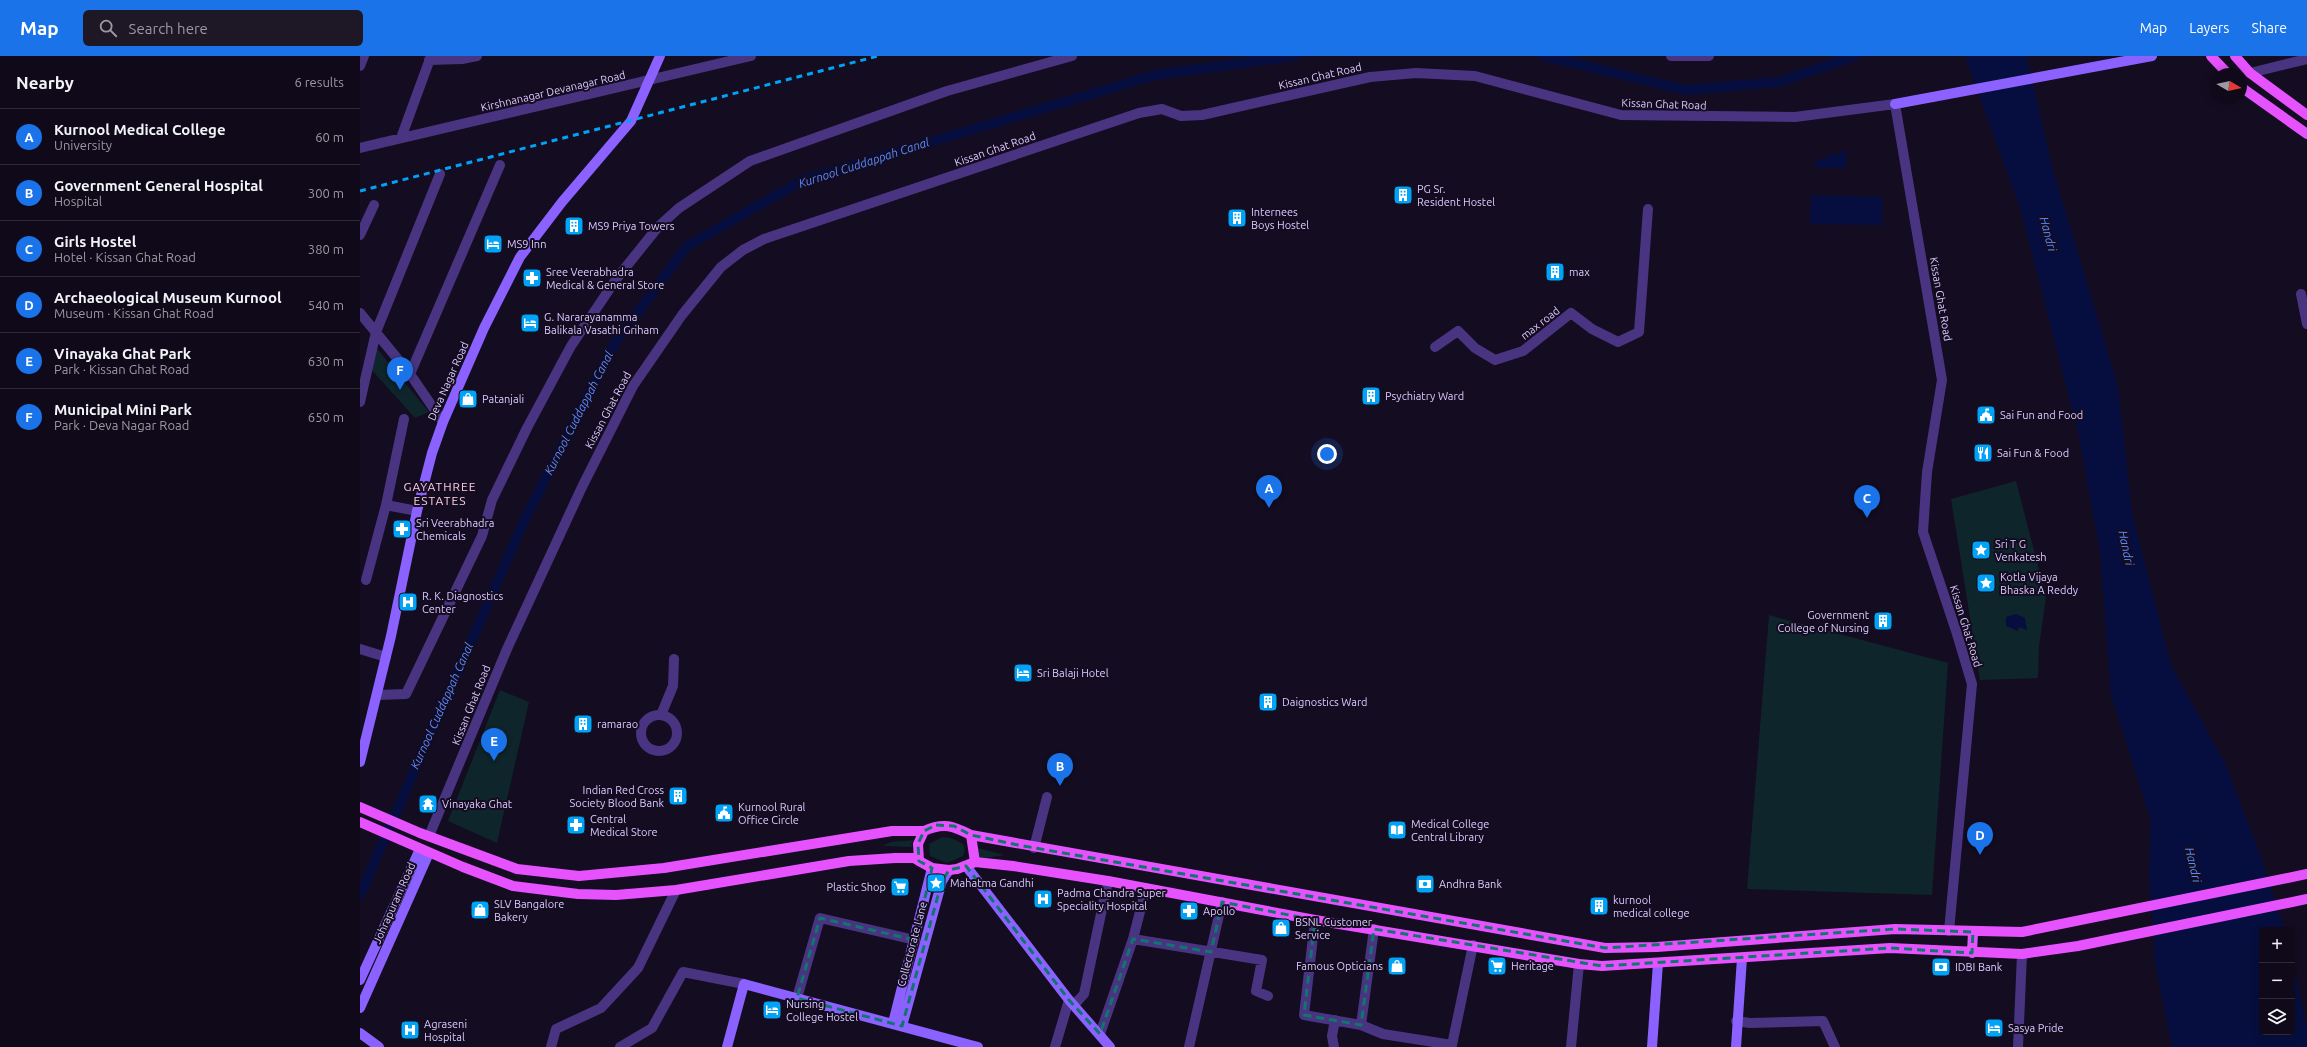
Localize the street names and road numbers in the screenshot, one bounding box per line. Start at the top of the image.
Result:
street label: Kissan Ghat Road [1277,61,1363,91]
street label: Kirshnanagar Devanagar Road [479,68,627,114]
street label: Kissan Ghat Road [1621,97,1707,111]
street label: Kissan Ghat Road [953,129,1037,169]
street label: Kissan Ghat Road [1928,256,1954,342]
street label: max road [1518,304,1562,342]
street label: Deva Nagar Road [425,340,471,422]
street label: Kissan Ghat Road [583,370,633,450]
street label: Kissan Ghat Road [1948,584,1984,668]
street label: Kissan Ghat Road [450,663,492,747]
street label: Johrapuram Road [371,860,417,946]
street label: Collectorate Lane [895,900,929,988]

